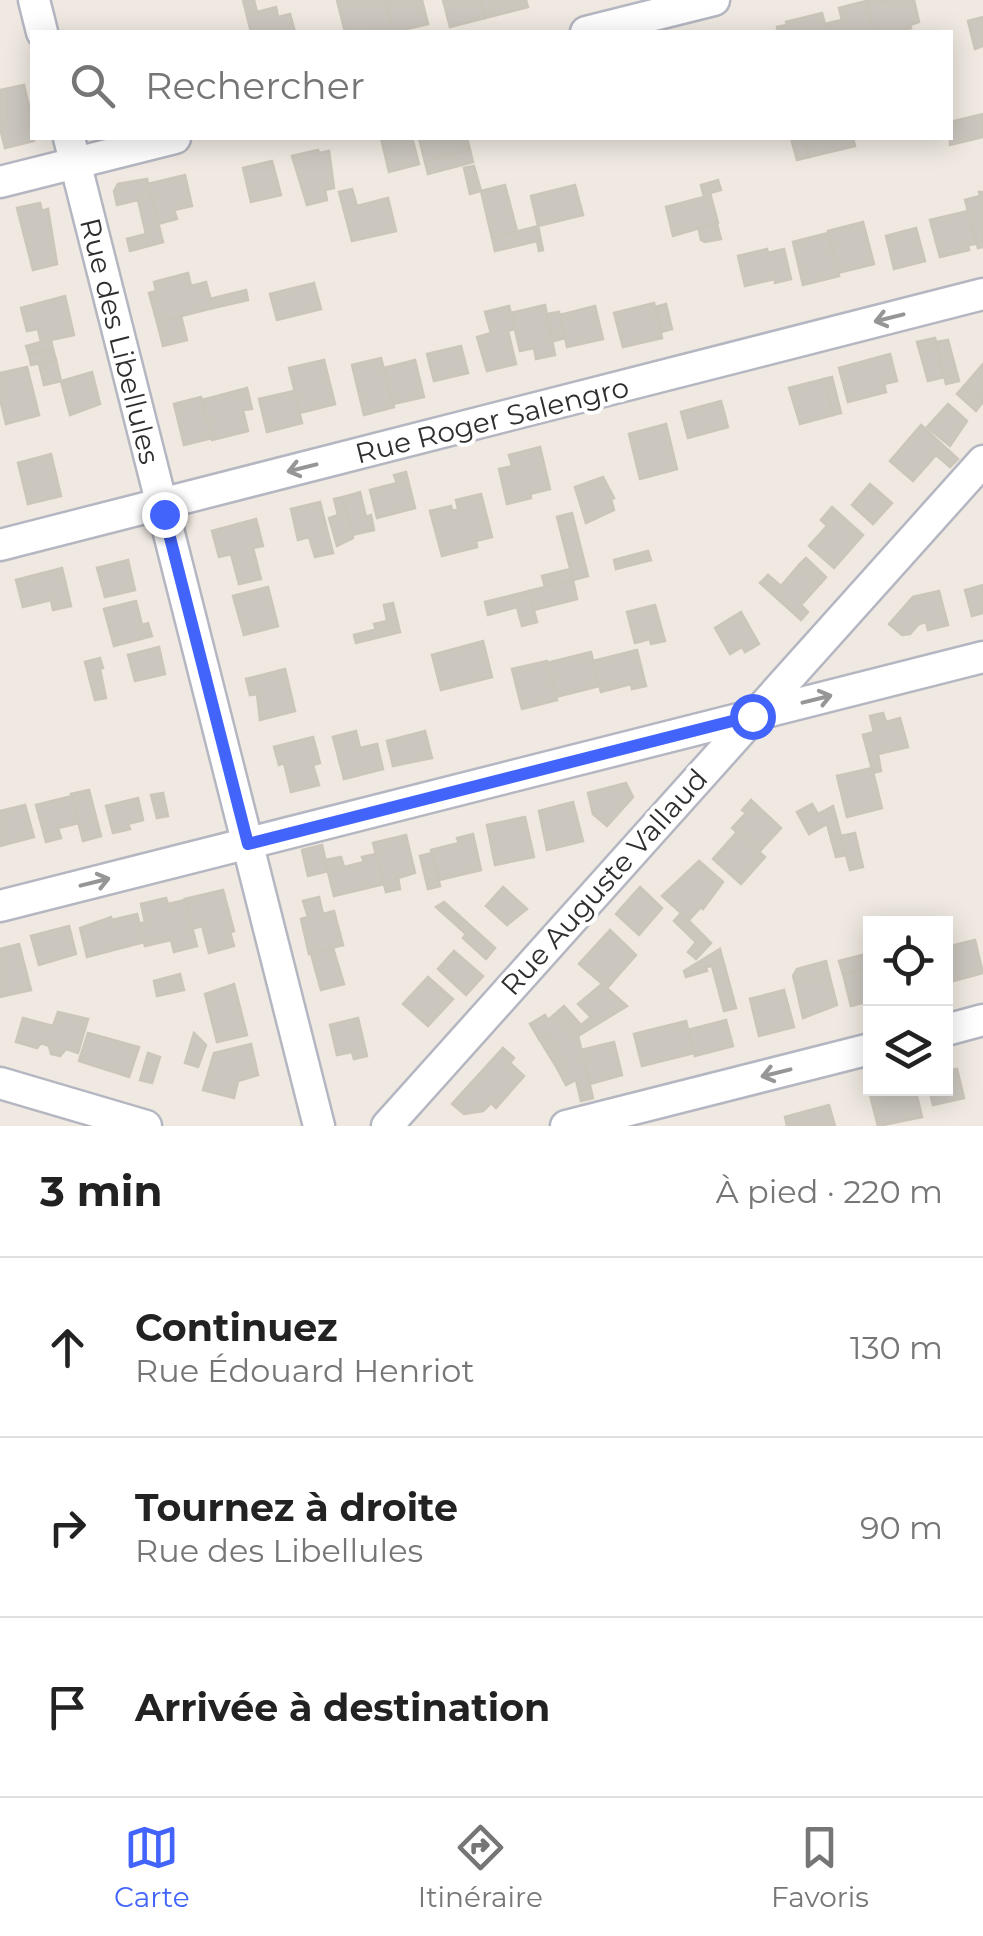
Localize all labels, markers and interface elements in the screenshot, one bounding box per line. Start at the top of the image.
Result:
search box [30,30,953,140]
icon: search [65,58,120,113]
text: Rechercher [145,62,365,109]
street label: Rue des Libellules [73,215,167,467]
one-way arrow [873,310,905,329]
street label: Rue Roger Salengro [352,370,632,470]
one-way arrow [287,460,319,478]
route end [142,492,188,538]
one-way arrow [801,689,832,708]
route start [730,694,776,740]
street label: Rue Auguste Vallaud [493,762,715,1002]
one-way arrow [78,872,110,890]
map controls [863,916,953,1096]
button: locate [863,916,953,1006]
button: layers [863,1006,953,1096]
one-way arrow [761,1064,792,1083]
text: 3 min [40,1165,162,1217]
text: À pied · 220 m [716,1172,943,1211]
text: Continuez [135,1304,338,1351]
icon: ahead [40,1320,95,1375]
text: 130 m [850,1328,943,1367]
text: Rue Édouard Henriot [135,1351,474,1390]
text: Tournez à droite [135,1484,458,1531]
icon: right [40,1500,95,1555]
text: 90 m [860,1508,943,1547]
text: Rue des Libellules [135,1531,423,1570]
icon: arrive [40,1680,95,1735]
text: Arrivée à destination [135,1684,550,1731]
tab: Carte [114,1820,190,1914]
tab: Itinéraire [418,1820,543,1914]
tab: Favoris [771,1820,869,1914]

